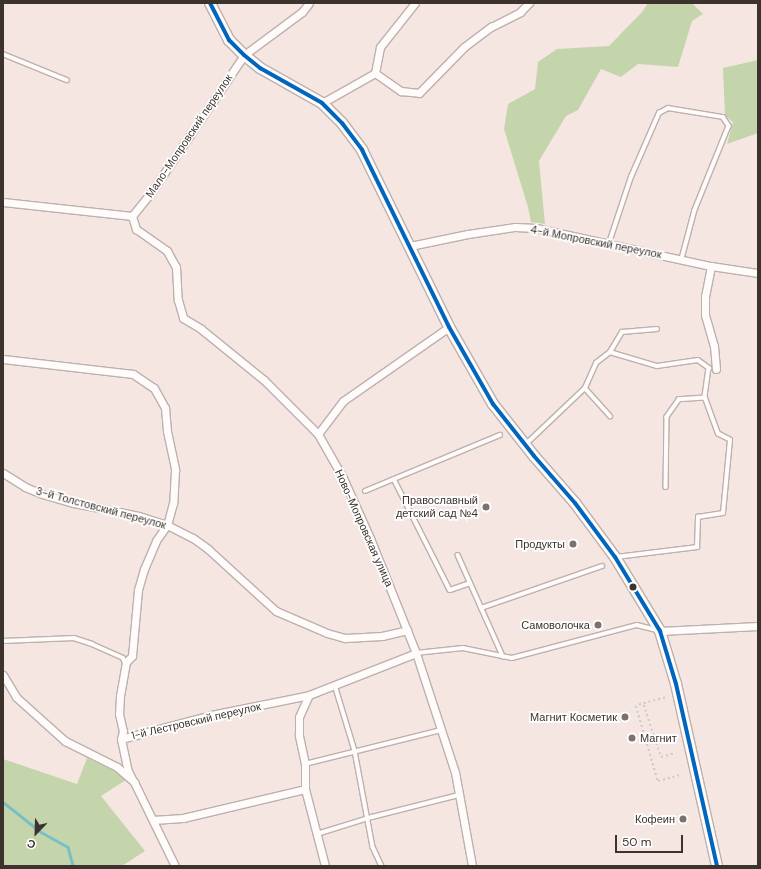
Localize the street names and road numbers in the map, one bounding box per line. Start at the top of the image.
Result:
street label: Мало-Мопровский переулок [143,72,235,200]
street label: 4-й Мопровский переулок [529,223,663,261]
street label: Ново-Мопровская улица [332,467,396,589]
street label: 3-й Толстовский переулок [34,484,168,532]
street label: 1-й Лестровский переулок [130,700,262,742]

